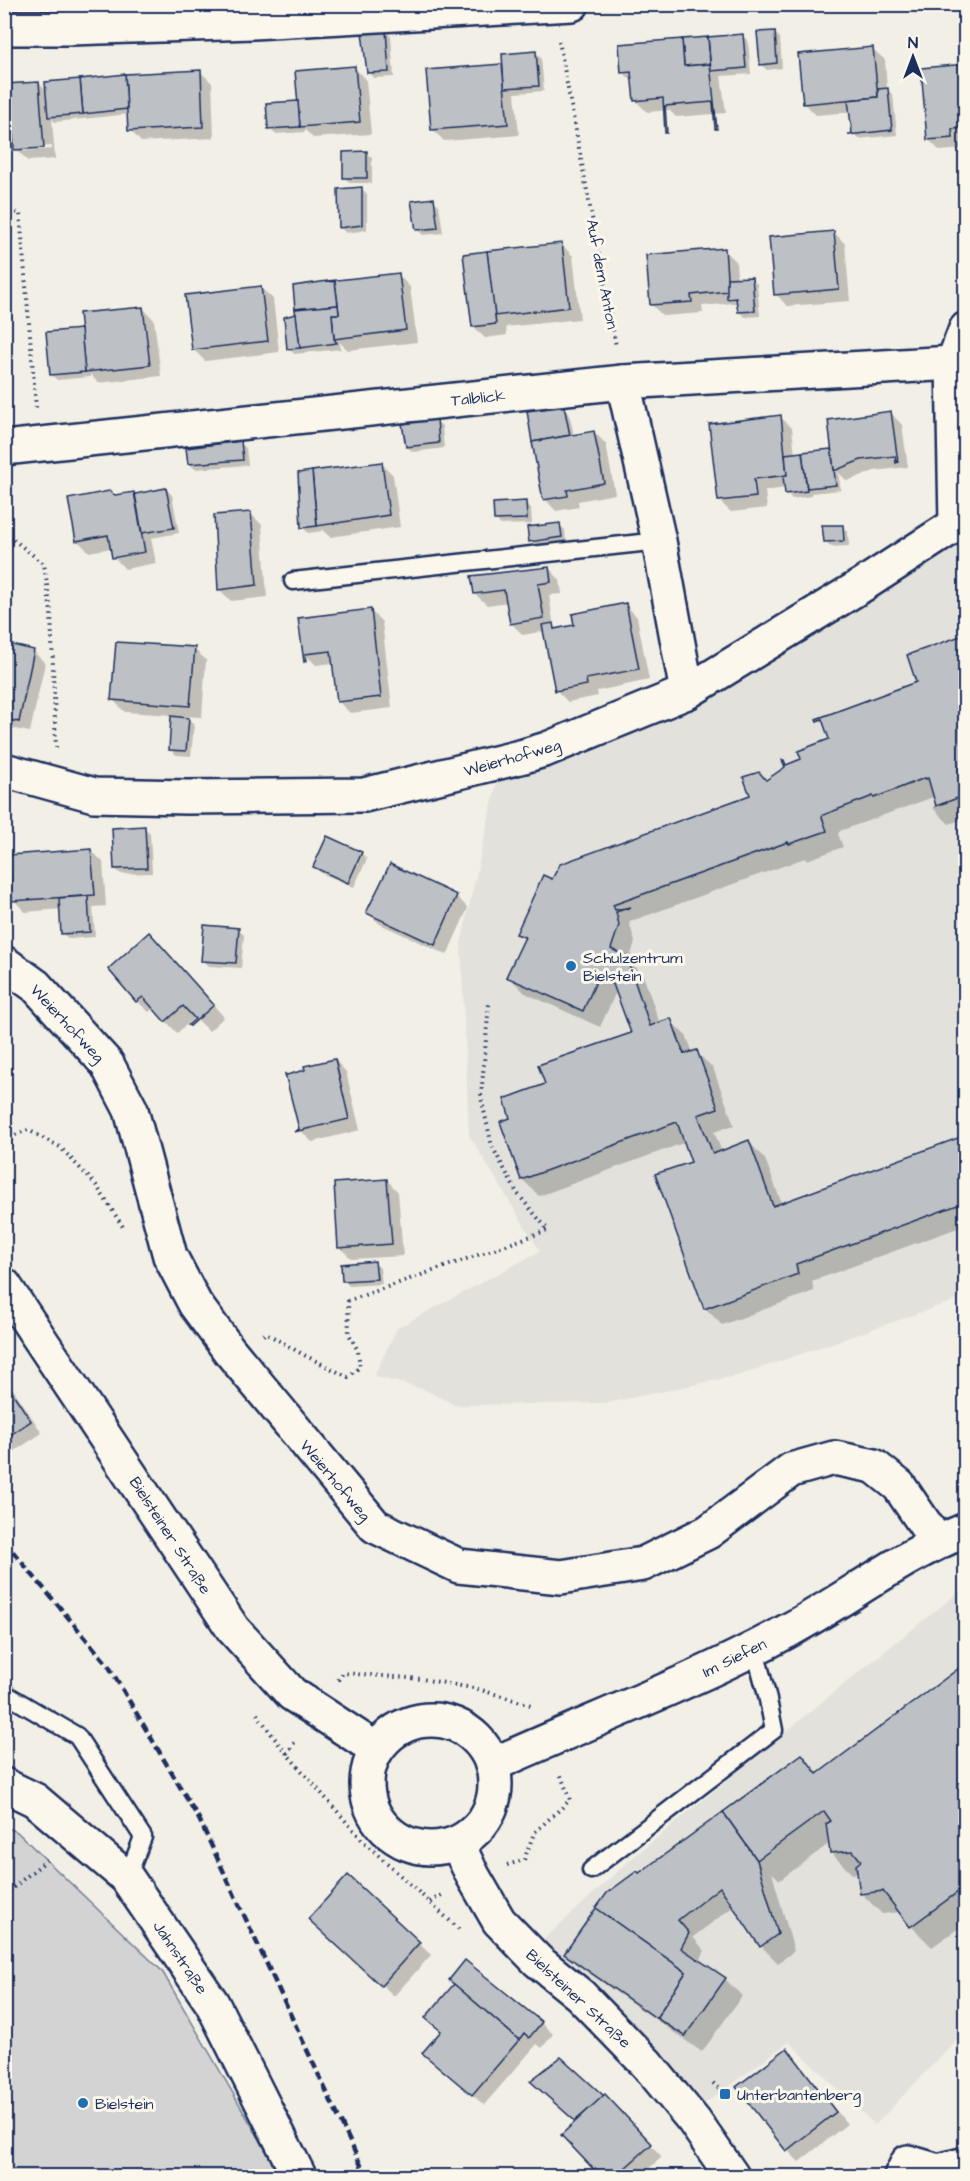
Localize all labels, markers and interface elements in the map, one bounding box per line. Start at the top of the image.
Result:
north arrow [883,27,943,87]
text: N [908,32,918,54]
street label: Auf dem Anton [581,217,623,331]
street label: Talblick [450,384,507,412]
street label: Weierhofweg [461,734,564,783]
place label: Schulzentrum Bielstein [583,947,683,987]
marker: Schulzentrum Bielstein [564,959,578,973]
street label: Weierhofweg [24,980,109,1068]
street label: Weierhofweg [294,1435,376,1527]
street label: Bielsteiner Straße [124,1472,217,1599]
street label: Im Siefen [699,1633,770,1683]
street label: Jahnstraße [148,1917,213,1999]
street label: Bielsteiner Straße [521,1944,636,2053]
place label: Unterbantenberg [737,2084,861,2107]
marker: Unterbantenberg [718,2087,732,2101]
place label: Bielstein [95,2093,154,2115]
marker: Bielstein [76,2096,90,2110]

